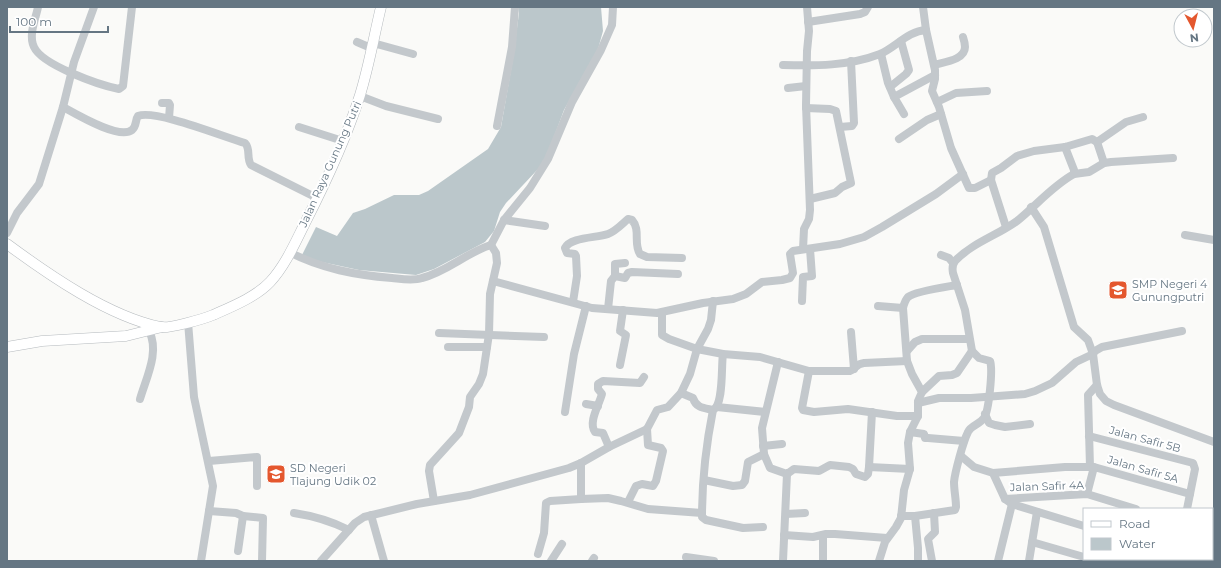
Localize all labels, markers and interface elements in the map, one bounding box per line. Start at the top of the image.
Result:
scale bar [10,8,108,34]
north arrow [1173,8,1213,48]
text: 100 m [16,14,52,29]
text: N [1189,30,1199,45]
street label: Jalan Raya Gunung Putri [295,99,364,230]
place label: SMP Negeri 4 Gunungputri [1132,277,1208,304]
school or university icon: SMP Negeri 4 Gunungputri [1107,279,1129,301]
street label: Jalan Safir 5B [1107,422,1182,455]
street label: Jalan Safir 5A [1105,452,1180,486]
place label: SD Negeri Tlajung Udik 02 [290,461,376,488]
school or university icon: SD Negeri Tlajung Udik 02 [265,463,287,485]
street label: Jalan Safir 4A [1009,478,1084,494]
legend [1083,508,1213,560]
text: Road [1119,516,1150,531]
text: Water [1119,536,1156,551]

